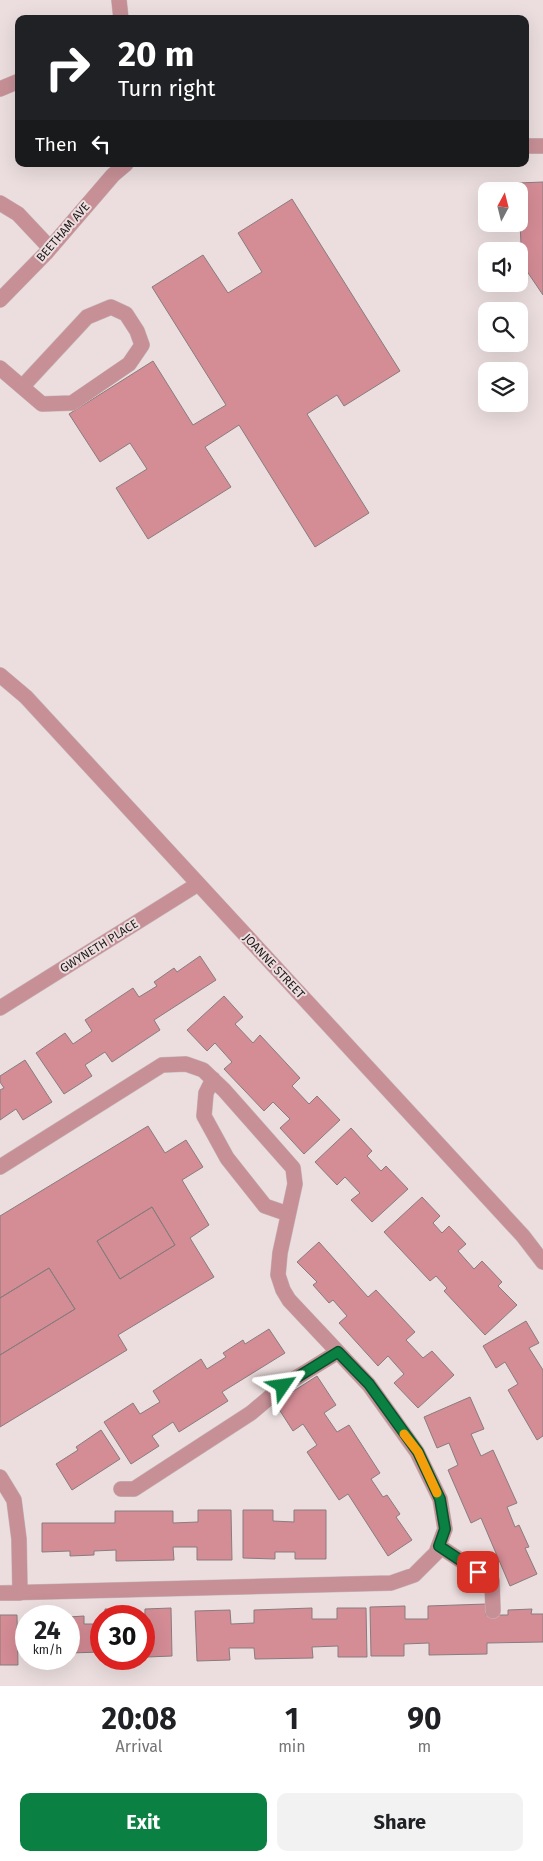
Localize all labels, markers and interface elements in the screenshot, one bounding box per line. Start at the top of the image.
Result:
text: 20 m [118,33,194,75]
icon: right [35,35,100,100]
text: Turn right [118,75,215,102]
icon: left [87,130,115,158]
text: Then [35,133,77,156]
north arrow [478,182,528,232]
map controls [478,182,528,412]
street label: BEETHAM AVE [34,200,92,264]
button: sound [478,242,528,292]
button: search [478,302,528,352]
button: layers [478,362,528,412]
street label: GWYNETH PLACE [58,916,140,976]
street label: JOANNE STREET [240,931,308,1002]
position arrow [256,1359,308,1411]
pin [457,1551,499,1593]
icon: arrive [464,1558,492,1586]
speed limit sign: 30 [90,1605,155,1670]
text: 24 [34,1616,61,1646]
text: km/h [33,1643,62,1657]
text: 20:08 [101,1701,177,1737]
text: 1 [285,1701,299,1737]
text: 90 [407,1701,442,1737]
text: Arrival [116,1737,163,1756]
text: min [278,1737,306,1756]
text: m [417,1737,431,1756]
button: Exit [20,1793,267,1851]
button: Share [277,1793,523,1851]

